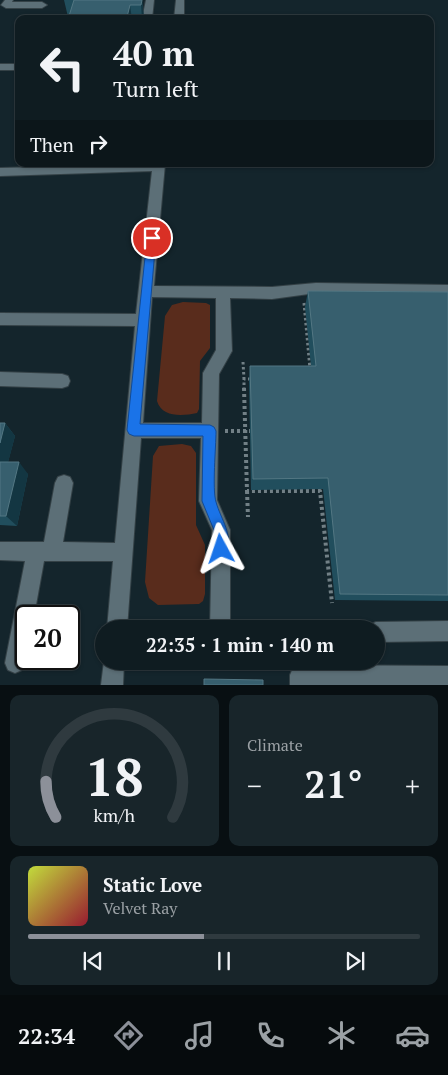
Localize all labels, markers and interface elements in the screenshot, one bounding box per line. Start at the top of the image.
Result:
text: 40 m [113,30,194,76]
icon: left [30,35,95,100]
text: Turn left [113,74,199,103]
icon: right [84,130,112,158]
text: Then [30,132,74,157]
pin [131,217,173,259]
icon: arrive [138,224,166,252]
position arrow [194,522,246,574]
speed limit sign: 20 [15,605,80,670]
text: 22:35 · 1 min · 140 m [146,632,334,657]
text: Climate [247,734,303,756]
text: 18 [85,742,144,811]
text: 21° [304,759,363,809]
text: − [247,767,262,804]
text: + [405,767,420,804]
text: km/h [94,803,136,827]
text: Static Love [103,872,202,897]
text: Velvet Ray [103,897,177,919]
icon: previous [79,947,107,975]
icon: pause [210,947,238,975]
icon: next [341,947,369,975]
icon: directions [111,1018,146,1053]
icon: music [182,1018,217,1053]
icon: phone [253,1018,288,1053]
icon: climate [324,1018,359,1053]
icon: car [395,1018,430,1053]
text: 22:34 [18,1021,75,1050]

